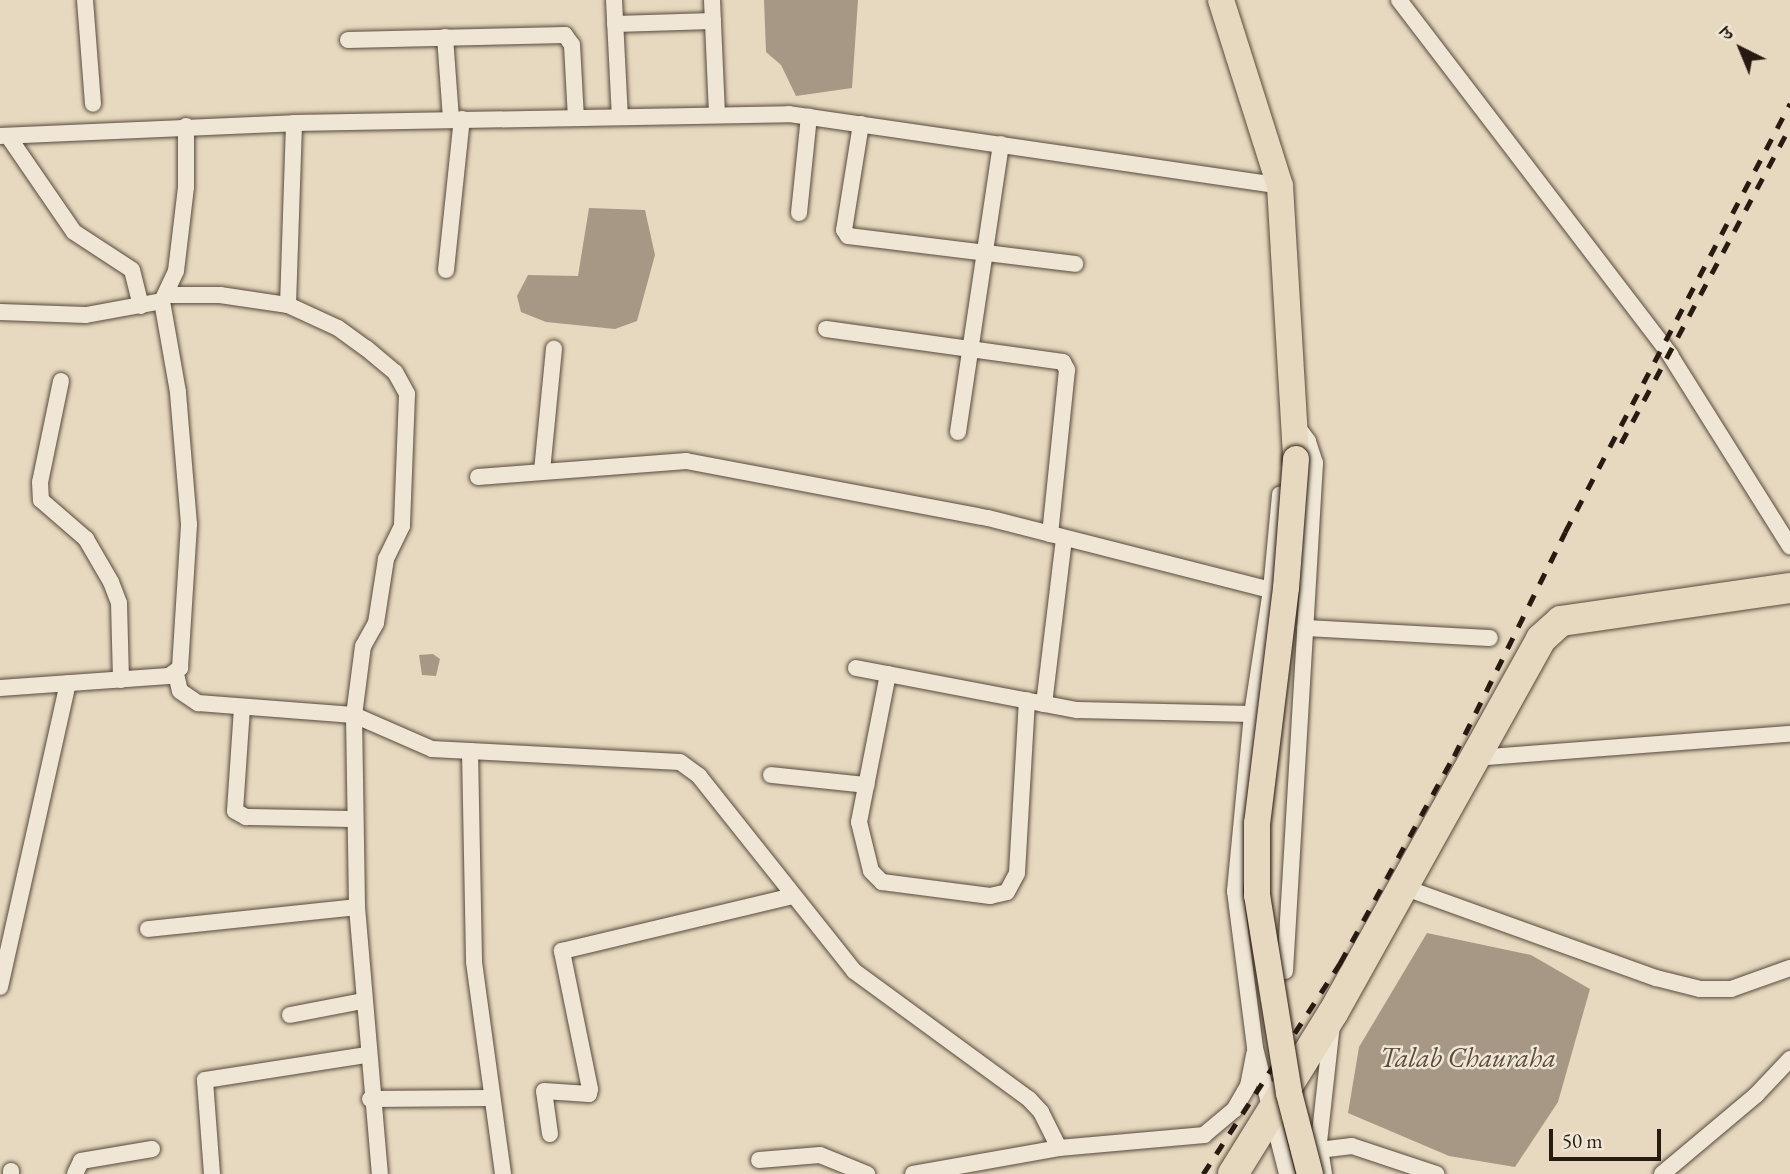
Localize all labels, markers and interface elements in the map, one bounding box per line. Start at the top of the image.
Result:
north arrow [1706,14,1776,84]
text: उ [1714,21,1738,46]
water label: Talab Chauraha [1380,1040,1556,1074]
scale bar [1552,1114,1664,1158]
text: 50 m [1562,1127,1603,1154]

